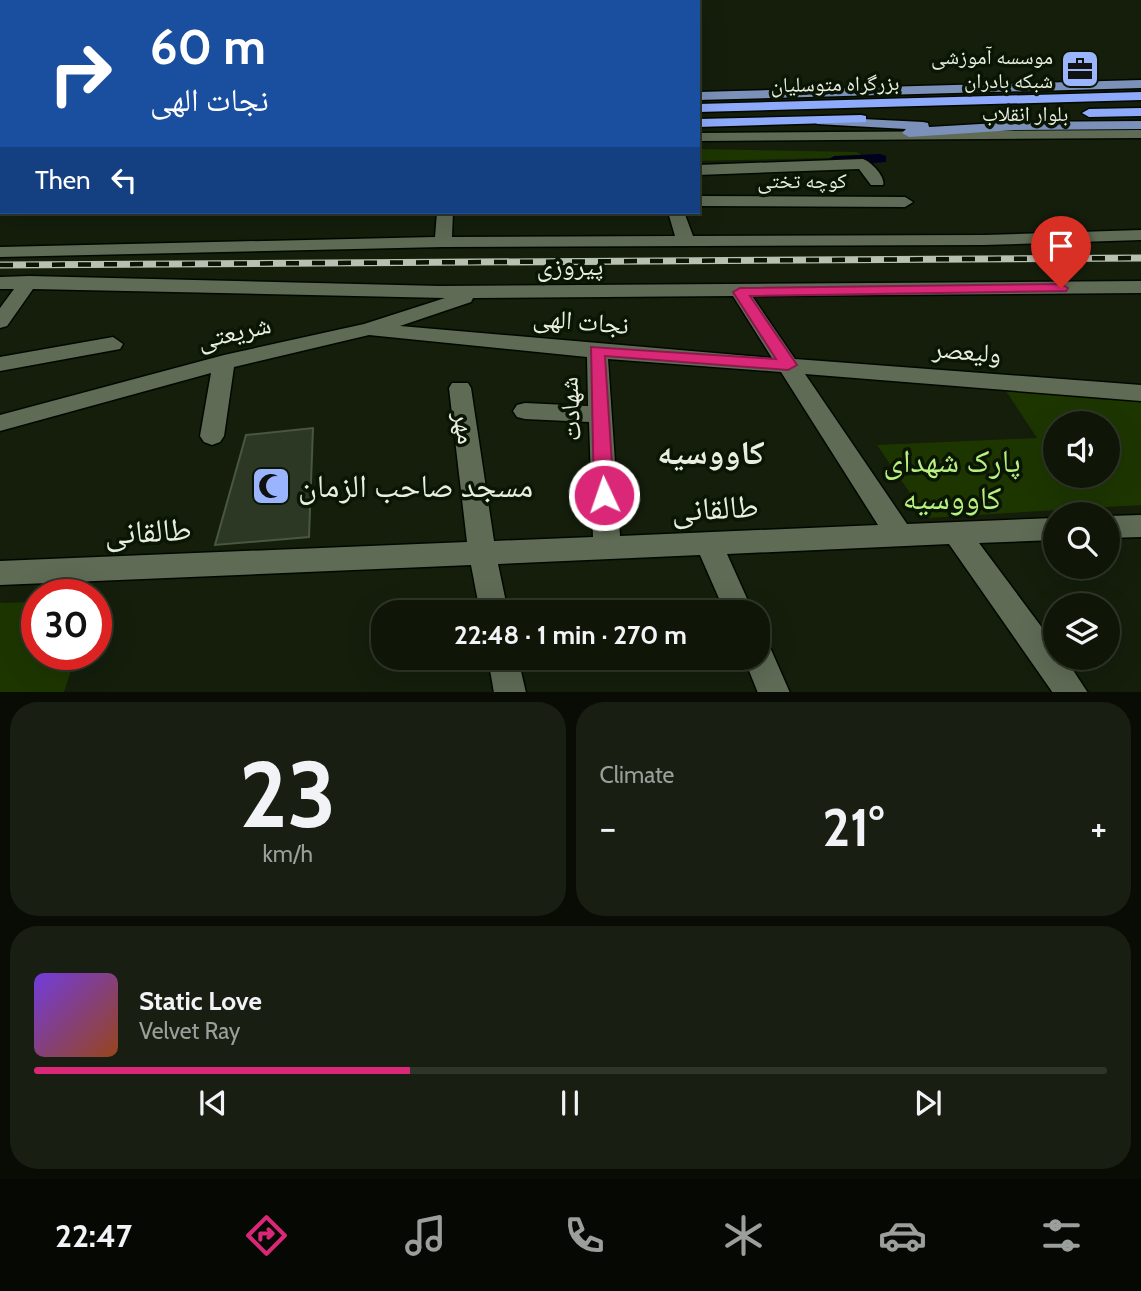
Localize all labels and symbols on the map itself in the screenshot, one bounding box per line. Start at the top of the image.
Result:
place label: موسسه آموزشی شبکه بادران [931,44,1053,93]
office icon: موسسه آموزشی شبکه بادران [1059,48,1101,90]
street label: بزرگراه متوسلیان [770,70,900,97]
street label: بلوار انقلاب [982,101,1068,126]
street label: کوچه تختی [757,168,847,194]
pin [1031,216,1091,288]
street label: پیروزی [536,250,604,282]
street label: نجات الهی [532,301,630,341]
street label: شریعتی [194,308,274,356]
street label: ولیعصر [930,332,1003,370]
street label: شهادت [552,376,588,442]
street label: مهر [447,409,483,446]
district label: کاووسیه [657,432,765,472]
park label: پارک شهدای کاووسیه [883,441,1021,517]
position arrow [567,458,641,532]
mosque icon: مسجد صاحب الزمان [250,465,292,507]
place label: مسجد صاحب الزمان [298,466,533,505]
street label: طالقانی [670,486,760,530]
street label: طالقانی [103,509,193,553]
speed limit sign: 30 [21,579,112,670]

